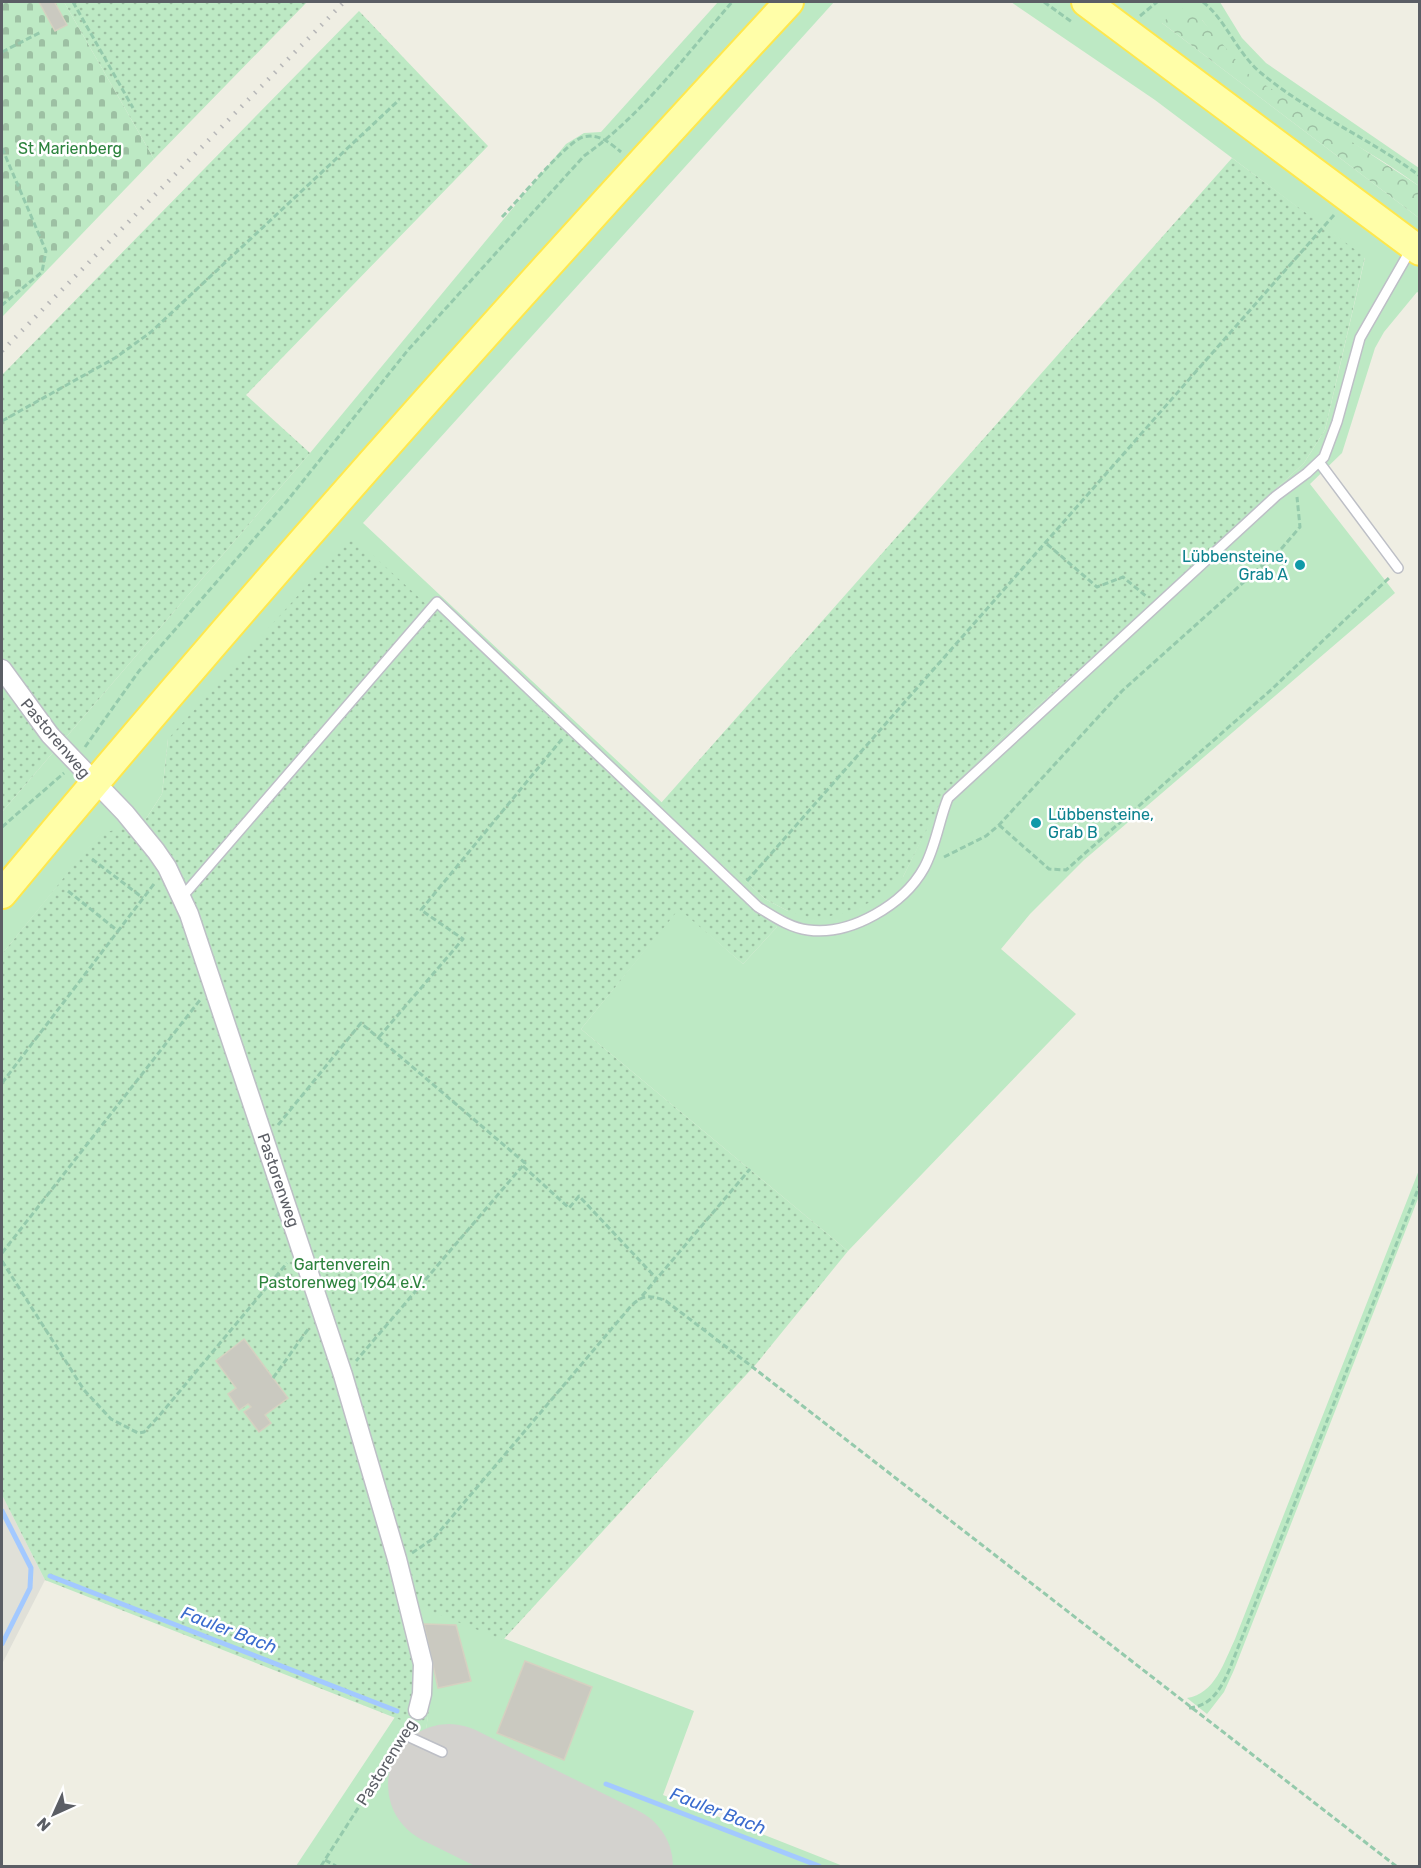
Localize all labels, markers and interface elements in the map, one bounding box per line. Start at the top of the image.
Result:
park label: St Marienberg [18,139,122,158]
place label: Lübbensteine, Grab A [1182,547,1288,584]
marker: Lübbensteine, Grab A [1293,558,1307,572]
street label: Pastorenweg [17,695,94,782]
place label: Lübbensteine, Grab B [1048,805,1154,842]
marker: Lübbensteine, Grab B [1029,816,1043,830]
street label: Pastorenweg [254,1131,303,1230]
park label: Gartenverein Pastorenweg 1964 e.V. [258,1255,426,1292]
water label: Fauler Bach [178,1602,280,1658]
street label: Pastorenweg [352,1716,420,1809]
water label: Fauler Bach [667,1783,769,1839]
north arrow [24,1784,84,1844]
text: N [33,1813,55,1835]

